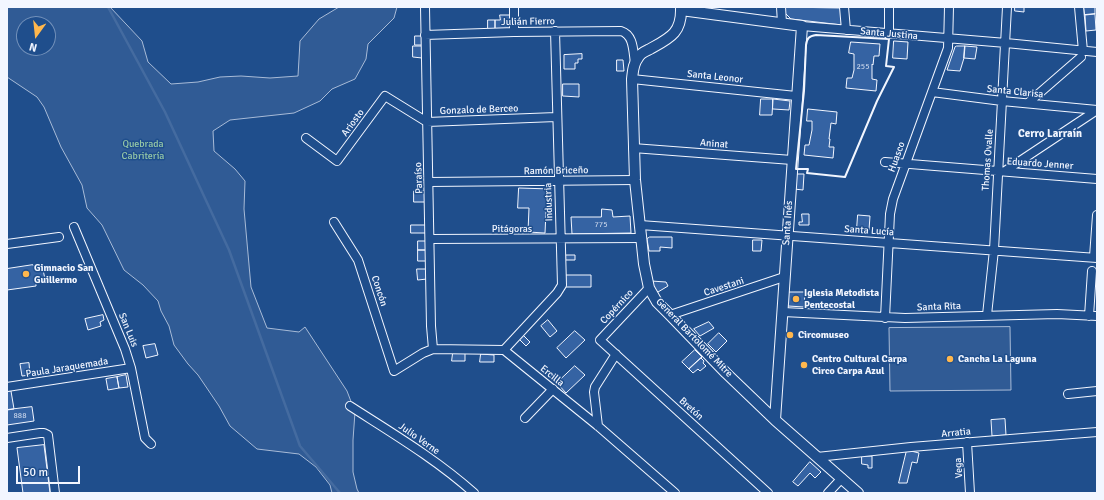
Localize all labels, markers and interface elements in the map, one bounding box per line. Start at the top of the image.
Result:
north arrow [16,16,56,56]
street label: Julián Fierro [501,16,555,28]
street label: Santa Justina [860,25,918,43]
text: N [28,40,38,54]
house number: 255 [857,62,869,72]
street label: Santa Leonor [686,68,744,86]
street label: Santa Clarisa [986,83,1044,101]
street label: Gonzalo de Berceo [439,103,519,117]
street label: Ariosto [339,107,367,139]
district label: Cerro Larraín [1018,127,1082,141]
street label: Thomas Ovalle [980,129,996,191]
street label: Aninat [699,137,729,151]
park label: Quebrada Cabritería [122,138,164,162]
street label: Huasco [886,140,908,174]
street label: Eduardo Jenner [1006,156,1074,172]
street label: Paraíso [412,162,426,194]
street label: Ramón Briceño [524,164,588,178]
street label: Industria [542,182,556,222]
street label: Santa Inés [780,200,796,246]
house number: 775 [595,220,607,230]
street label: Pitágoras [492,223,532,235]
street label: Santa Lucía [844,223,894,239]
place label: Gimnacio San Guillermo [34,262,94,286]
marker: Gimnacio San Guillermo [21,269,31,279]
street label: Concón [368,274,390,308]
street label: Cavestani [702,275,746,299]
street label: Copérnico [598,287,636,327]
place label: Iglesia Metodista Pentecostal [804,287,879,310]
marker: Iglesia Metodista Pentecostal [791,294,801,304]
street label: General Bartolomé Mitre [653,296,735,380]
street label: Santa Rita [917,300,961,314]
street label: San Luis [116,311,140,349]
place label: Circomuseo [798,329,849,341]
marker: Circomuseo [785,330,795,340]
place label: Centro Cultural Carpa Circo Carpa Azul [812,353,907,376]
place label: Cancha La Laguna [958,353,1037,365]
marker: Cancha La Laguna [945,354,955,364]
street label: Paula Jaraquemada [25,356,109,380]
marker: Centro Cultural Carpa Circo Carpa Azul [799,360,809,370]
street label: Ercilla [538,363,566,389]
street label: Bretón [676,395,706,423]
house number: 888 [14,411,26,421]
street label: Julio Verne [396,421,442,457]
street label: Arratia [941,426,971,440]
street label: Vega [952,457,966,479]
scale bar [18,458,82,484]
text: 50 m [23,465,48,480]

